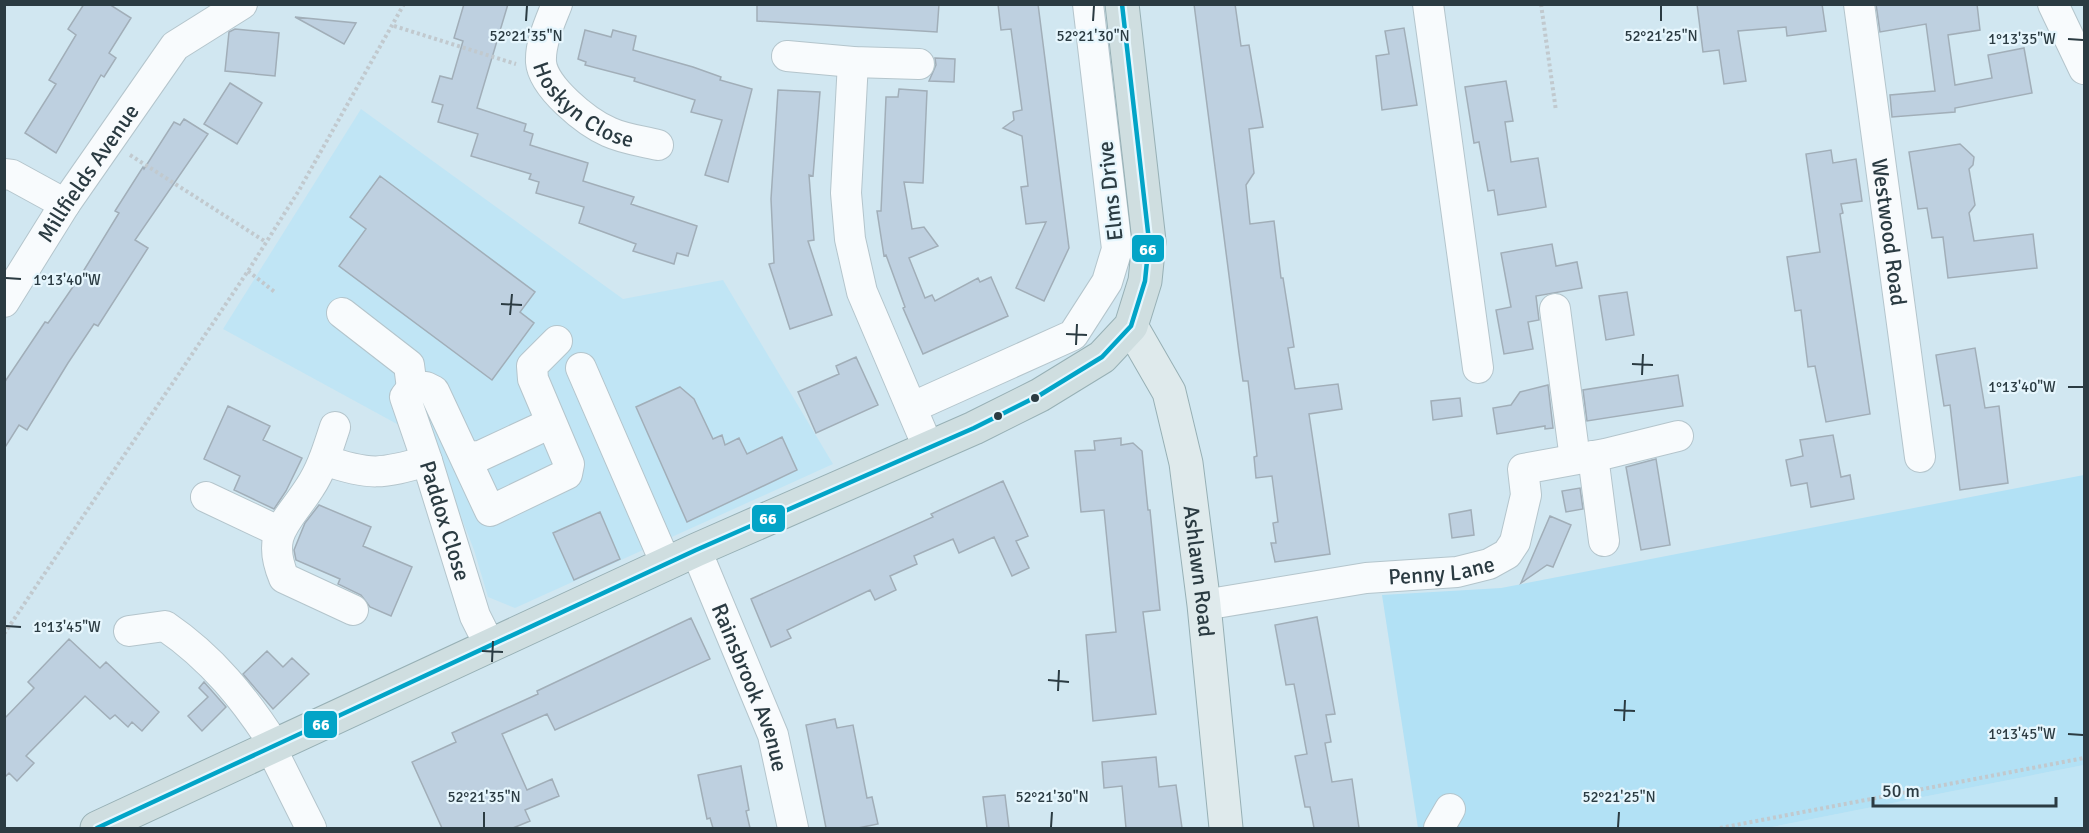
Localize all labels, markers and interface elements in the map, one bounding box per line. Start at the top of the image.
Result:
text: 52°21'35"N [489,27,563,45]
text: 52°21'30"N [1056,27,1130,45]
text: 52°21'25"N [1624,27,1698,45]
text: 1°13'35"W [1988,30,2056,48]
street label: Hoskyn Close [528,58,637,153]
street label: Millfields Avenue [31,98,144,247]
street label: Elms Drive [1091,140,1129,242]
street label: Westwood Road [1866,157,1913,307]
line badge: 66 [1131,234,1165,263]
text: 66 [1139,240,1157,260]
text: 1°13'40"W [33,271,101,289]
text: 1°13'40"W [1988,378,2056,396]
unlabelled marker [1029,392,1041,404]
unlabelled marker [992,410,1004,422]
street label: Paddox Close [414,457,477,584]
line badge: 66 [751,504,786,533]
street label: Ashlawn Road [1178,504,1221,638]
text: 66 [759,509,777,529]
street label: Penny Lane [1387,550,1497,590]
street label: Rainsbrook Avenue [706,599,794,774]
text: 1°13'45"W [33,618,101,636]
line badge: 66 [303,710,338,739]
text: 66 [312,715,330,735]
text: 1°13'45"W [1988,725,2056,743]
scale bar [1873,770,2056,808]
text: 50 m [1882,780,1920,802]
text: 52°21'35"N [447,788,521,806]
text: 52°21'30"N [1015,788,1089,806]
text: 52°21'25"N [1582,788,1656,806]

